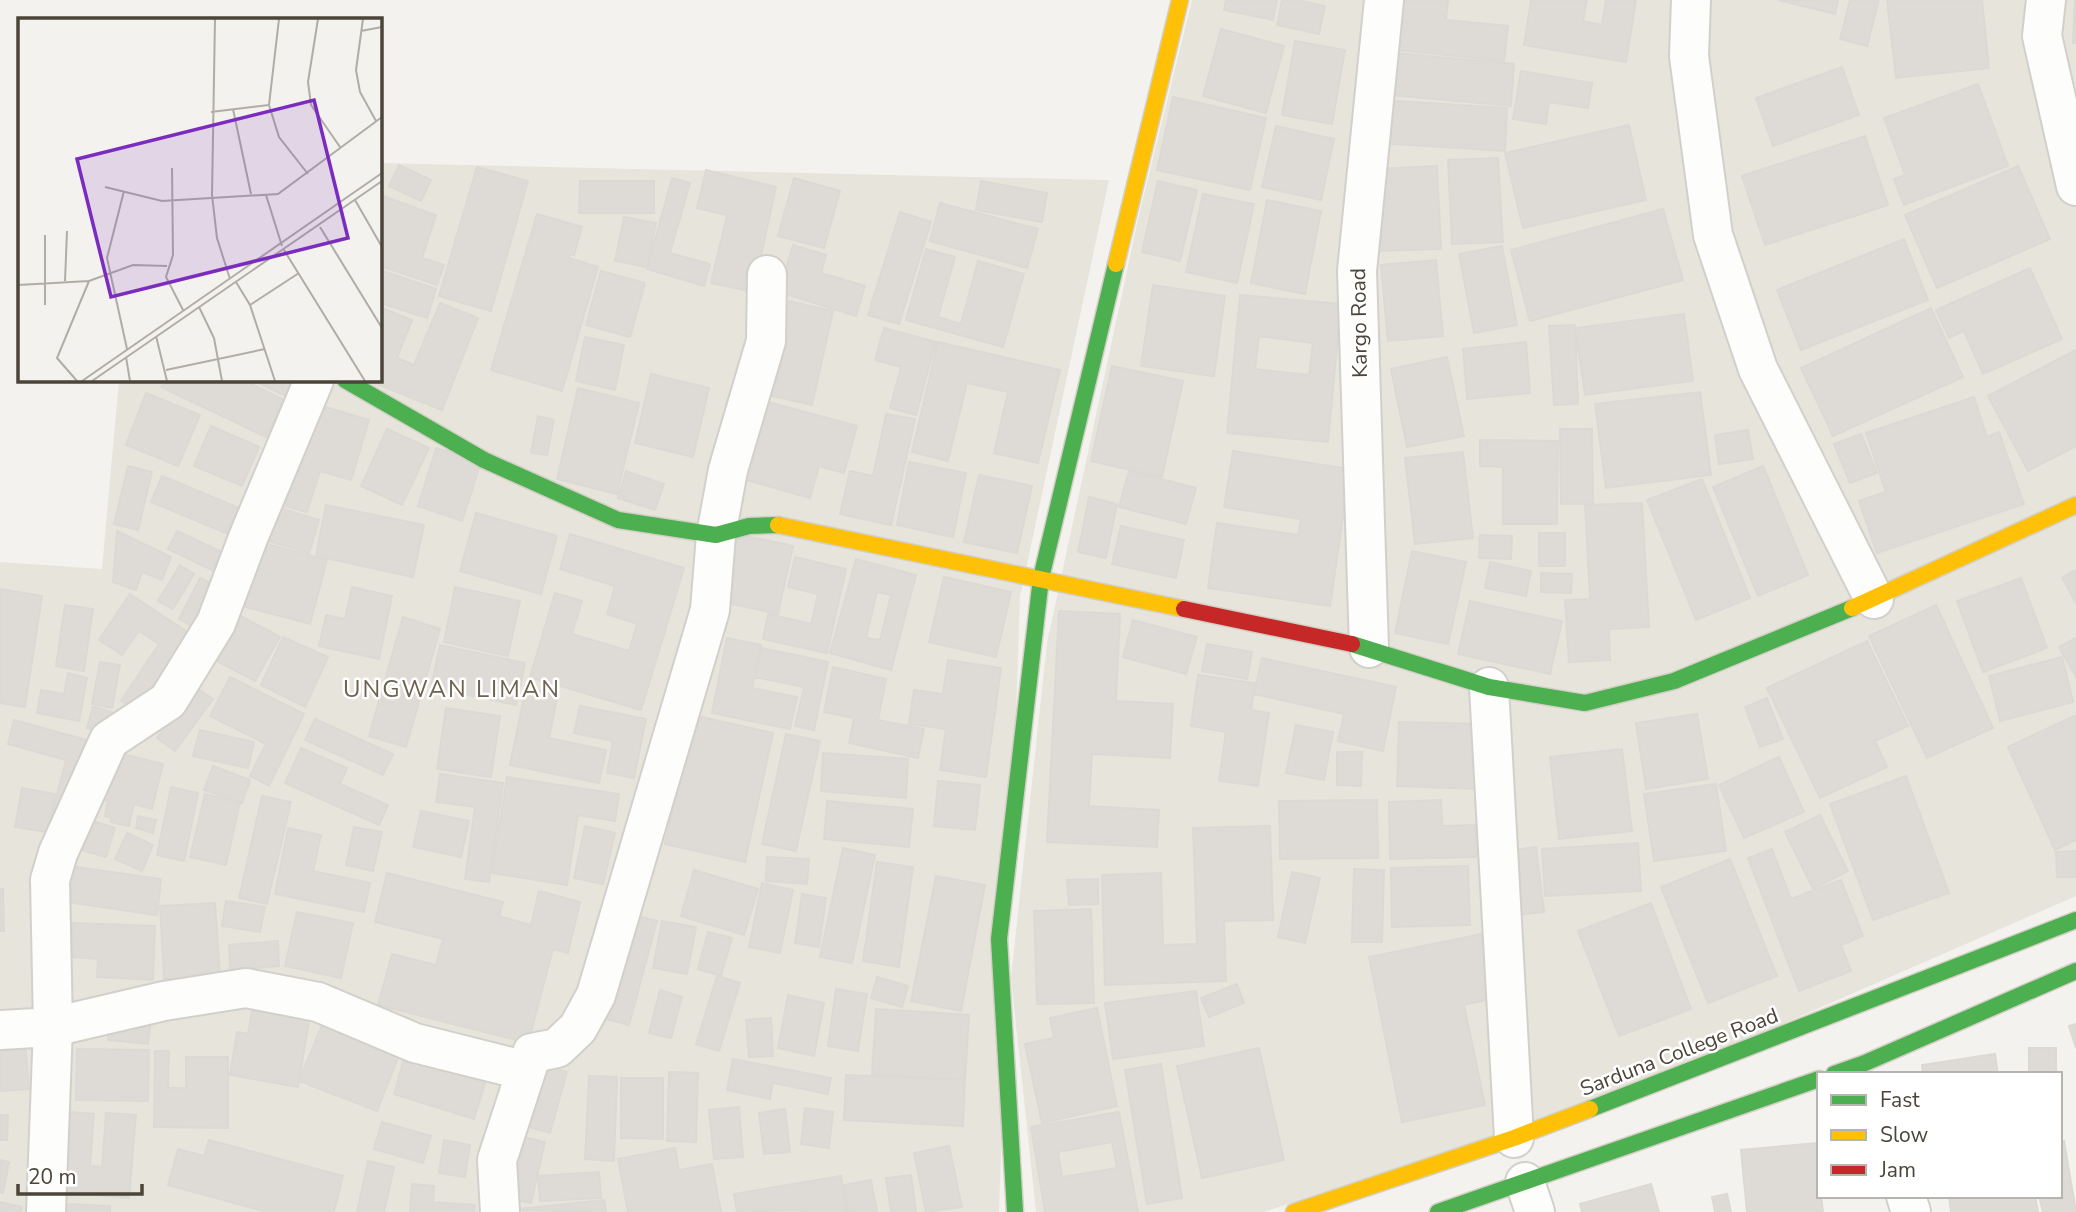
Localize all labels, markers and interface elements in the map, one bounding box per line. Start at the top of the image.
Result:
inset map [18,18,382,382]
street label: Kargo Road [1344,268,1374,378]
district label: UNGWAN LIMAN [343,673,561,705]
street label: Sarduna College Road [1576,1001,1782,1103]
legend [1817,1072,2062,1198]
text: Fast [1880,1086,1920,1114]
text: Slow [1880,1121,1929,1149]
scale bar [18,1152,142,1196]
text: Jam [1879,1156,1916,1184]
text: 20 m [28,1163,77,1191]

